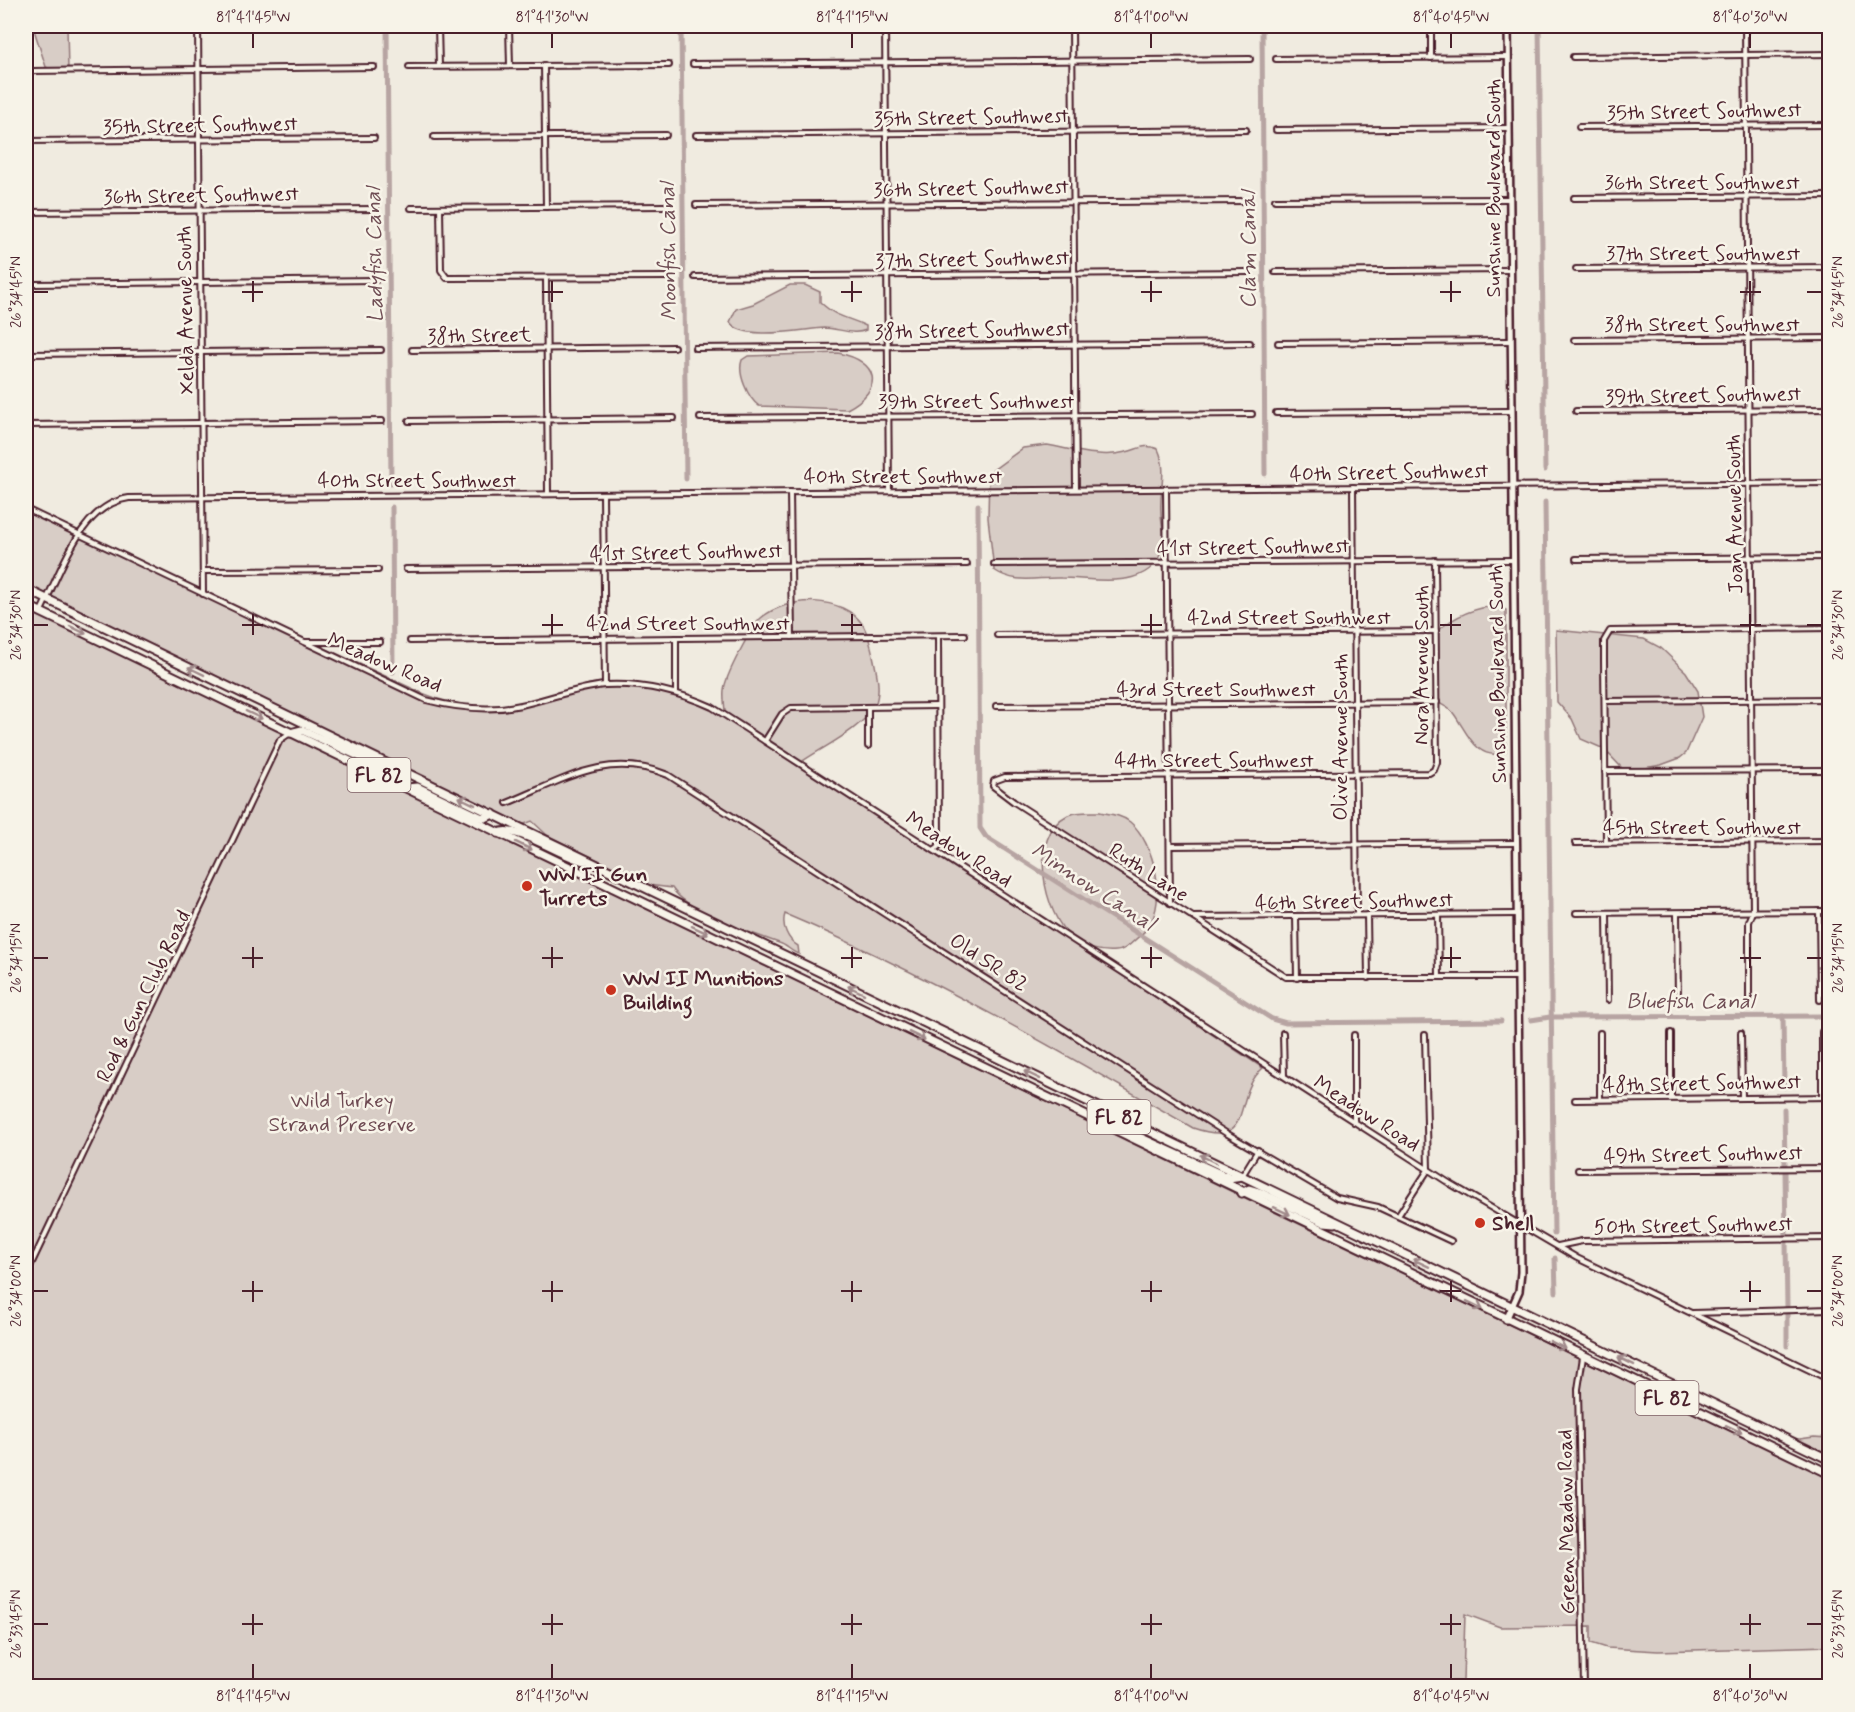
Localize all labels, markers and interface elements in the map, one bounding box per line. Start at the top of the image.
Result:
text: 81°41'45"W [216,8,290,28]
text: 81°41'30"W [516,8,588,28]
text: 81°41'15"W [816,8,888,28]
text: 81°41'00"W [1114,8,1188,28]
text: 81°40'45"W [1413,8,1489,28]
text: 81°40'30"W [1713,8,1787,28]
street label: Sunshine Boulevard South [1480,79,1508,297]
street label: 35th Street Southwest [1606,96,1802,128]
street label: 35th Street Southwest [873,102,1069,134]
street label: 35th Street Southwest [102,110,298,142]
street label: 36th Street Southwest [1604,169,1800,197]
street label: 36th Street Southwest [873,173,1070,205]
street label: 36th Street Southwest [103,180,300,212]
water label: Moonfish Canal [654,180,684,321]
water label: Ladyfish Canal [360,185,390,323]
water label: Clam Canal [1235,189,1263,309]
street label: Xelda Avenue South [171,225,201,395]
street label: 37th Street Southwest [1606,240,1801,268]
street label: 37th Street Southwest [874,244,1070,276]
text: 26°34'45"N [7,256,27,328]
text: 26°34'45"N [1829,256,1849,328]
street label: 38th Street Southwest [1604,311,1800,339]
street label: 38th Street Southwest [874,315,1071,347]
street label: 38th Street [427,321,532,351]
street label: 39th Street Southwest [1605,380,1802,412]
street label: 39th Street Southwest [878,388,1075,416]
street label: Joan Avenue South [1720,434,1750,594]
street label: 40th Street Southwest [1289,457,1489,489]
street label: 40th Street Southwest [804,463,1003,491]
street label: 40th Street Southwest [318,467,517,495]
street label: 41st Street Southwest [1156,532,1350,564]
street label: 41st Street Southwest [589,537,783,569]
street label: Sunshine Boulevard South [1482,564,1514,784]
street label: Nora Avenue South [1408,585,1436,745]
text: 26°34'30"N [7,590,27,660]
text: 26°34'30"N [1829,590,1849,660]
street label: 42nd Street Southwest [1187,604,1391,632]
street label: 42nd Street Southwest [586,610,790,638]
one-way arrow [69,625,87,637]
street label: Meadow Road [323,626,446,700]
street label: Olive Avenue South [1327,653,1355,821]
one-way arrow [188,665,206,677]
street label: 43rd Street Southwest [1117,676,1316,704]
one-way arrow [244,710,262,722]
street label: 44th Street Southwest [1114,747,1314,775]
road number: FL 82 [348,758,410,792]
one-way arrow [458,795,476,807]
street label: Meadow Road [900,805,1017,895]
street label: 45th Street Southwest [1603,814,1801,842]
water label: Minnow Canal [1025,837,1162,939]
street label: Ruth Lane [1103,837,1194,909]
one-way arrow [514,840,532,852]
place label: WW II Gun Turrets [538,861,648,913]
marker: WW II Gun Turrets [520,879,534,893]
street label: 46th Street Southwest [1255,886,1454,918]
street label: Rod & Gun Club Road [90,906,198,1087]
text: 26°34'15"N [7,923,27,993]
text: 26°34'15"N [1829,923,1849,993]
one-way arrow [690,925,708,937]
street label: Old SR 82 [944,927,1033,999]
place label: WW II Munitions Building [622,965,784,1019]
marker: WW II Munitions Building [604,983,618,997]
one-way arrow [848,984,866,996]
water label: Bluefish Canal [1626,988,1757,1016]
one-way arrow [907,1030,925,1042]
one-way arrow [1024,1068,1042,1080]
street label: 48th Street Southwest [1603,1068,1802,1100]
street label: Meadow Road [1308,1069,1425,1159]
park label: Wild Turkey Strand Preserve [268,1087,416,1139]
road number: FL 82 [1088,1100,1150,1134]
street label: 49th Street Southwest [1603,1139,1803,1171]
one-way arrow [1199,1153,1217,1165]
one-way arrow [1272,1206,1290,1218]
place label: Shell [1492,1210,1534,1238]
street label: 50th Street Southwest [1593,1210,1793,1242]
marker: Shell [1473,1216,1487,1230]
text: 26°34'00"N [7,1255,27,1327]
text: 26°34'00"N [1829,1255,1849,1327]
one-way arrow [1413,1256,1431,1268]
one-way arrow [1465,1299,1483,1311]
one-way arrow [1549,1340,1567,1351]
one-way arrow [1617,1355,1635,1367]
road number: FL 82 [1636,1381,1698,1415]
one-way arrow [1725,1424,1743,1436]
street label: Green Meadow Road [1551,1429,1583,1615]
text: 26°33'45"N [7,1589,27,1659]
text: 26°33'45"N [1829,1589,1849,1659]
text: 81°41'45"W [216,1687,290,1707]
text: 81°41'30"W [516,1687,588,1707]
text: 81°41'15"W [816,1687,888,1707]
text: 81°41'00"W [1114,1687,1188,1707]
text: 81°40'45"W [1413,1687,1489,1707]
text: 81°40'30"W [1713,1687,1787,1707]

